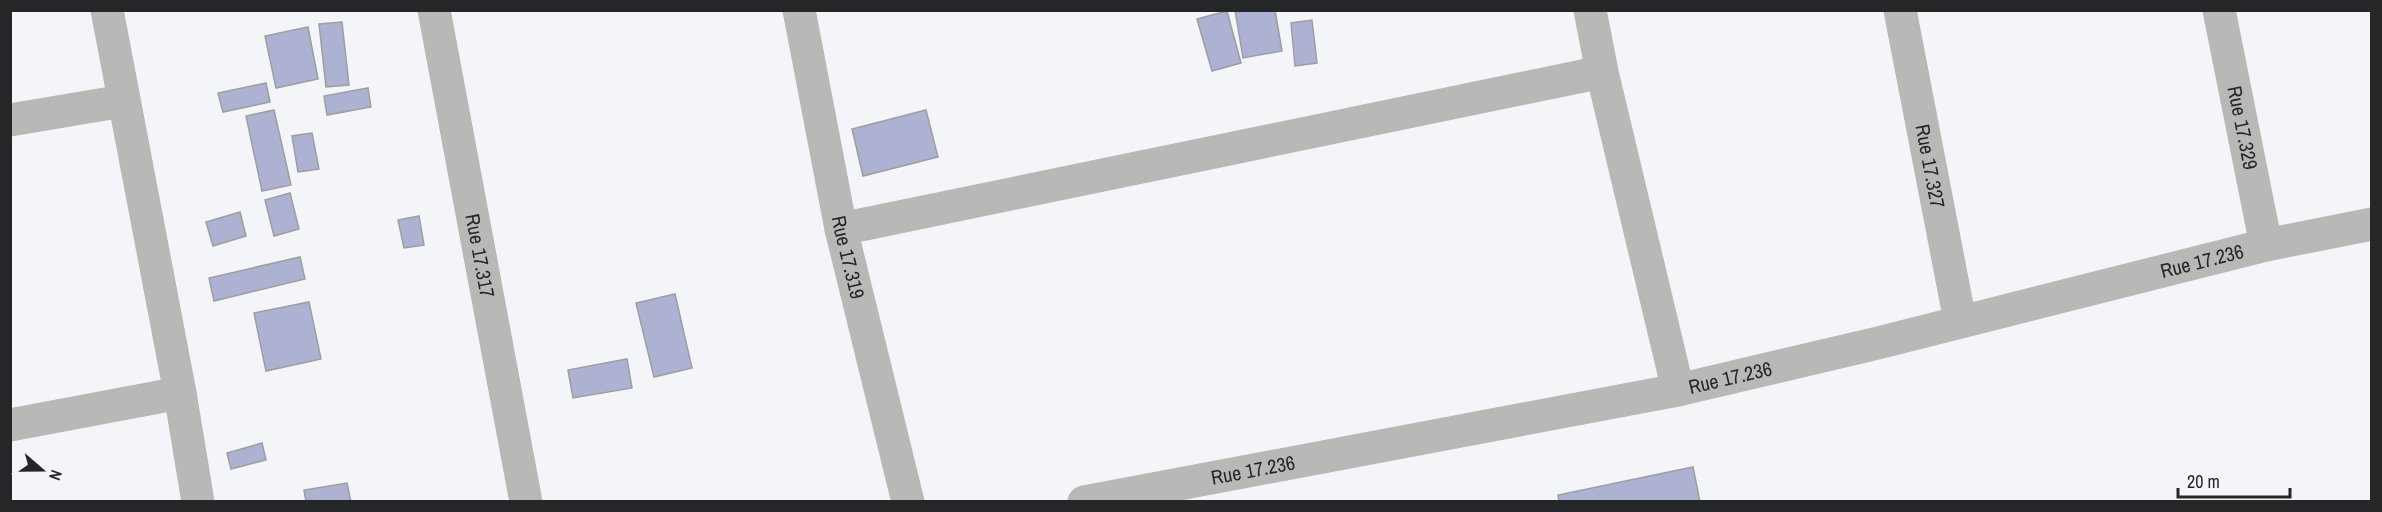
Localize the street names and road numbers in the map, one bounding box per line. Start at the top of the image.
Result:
street label: Rue 17.329 [2221,83,2265,172]
street label: Rue 17.327 [1909,122,1952,210]
street label: Rue 17.317 [459,211,502,300]
street label: Rue 17.319 [826,213,872,301]
street label: Rue 17.236 [2157,237,2246,284]
street label: Rue 17.236 [1686,354,1774,400]
street label: Rue 17.236 [1209,449,1297,491]

